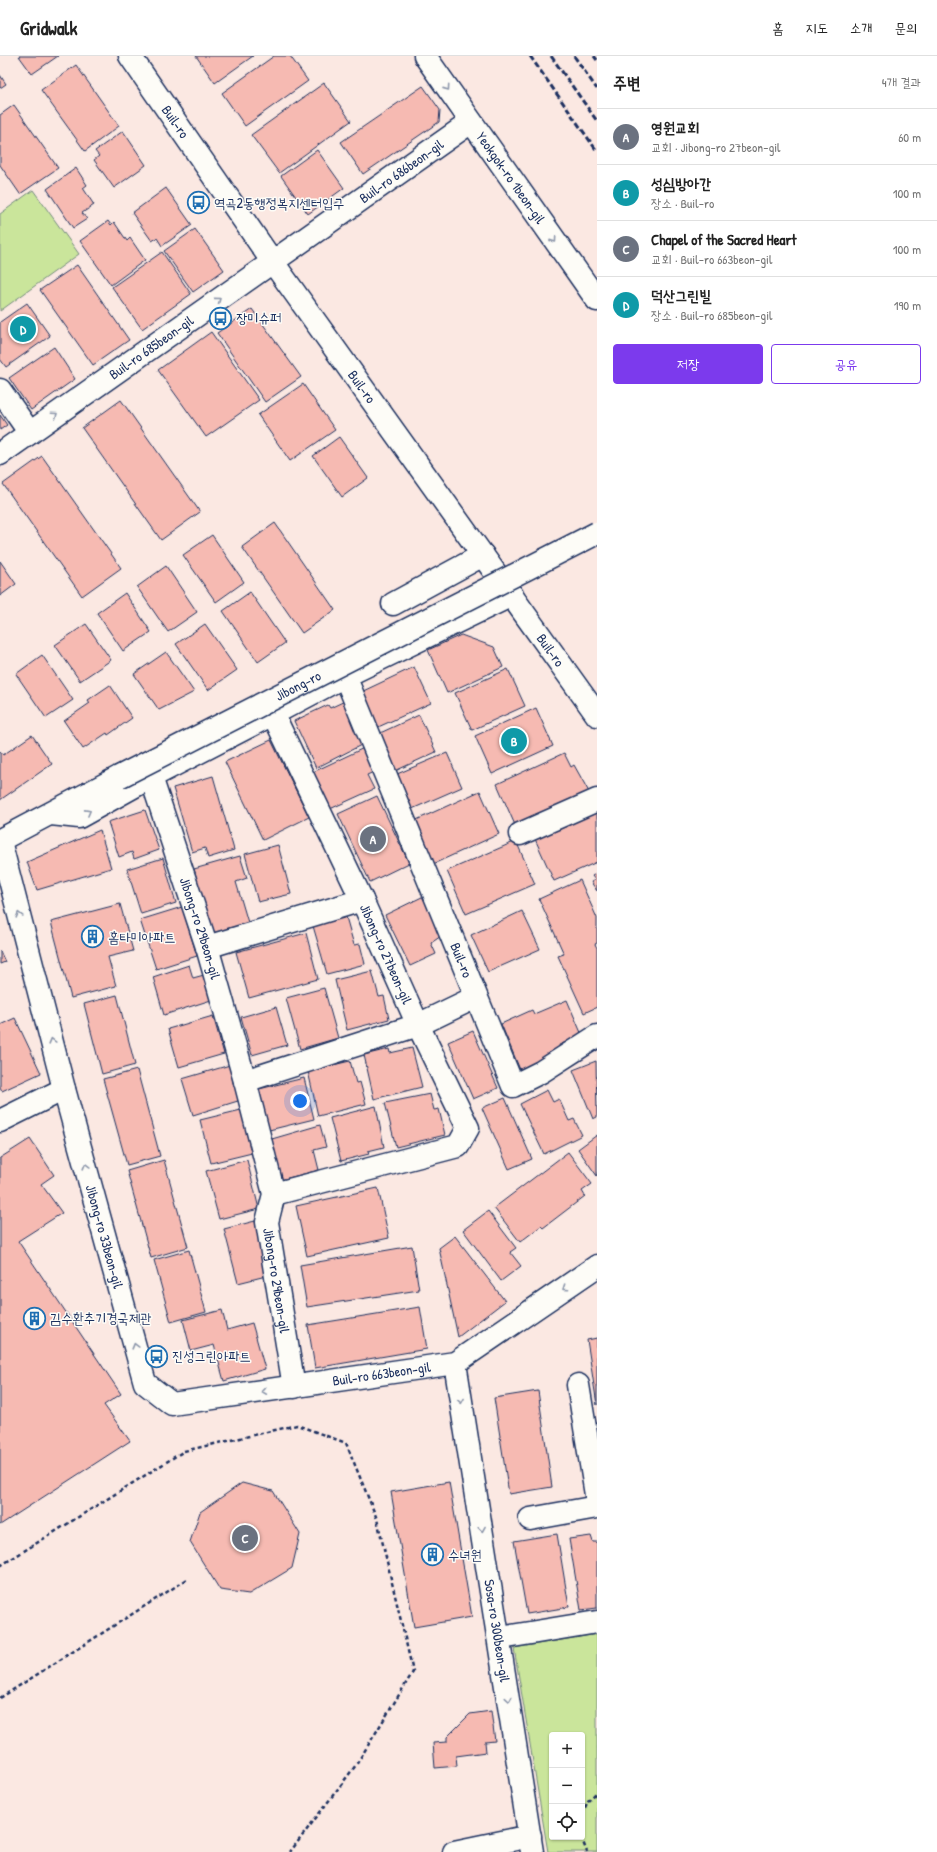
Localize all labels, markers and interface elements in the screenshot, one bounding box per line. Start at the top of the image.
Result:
text: Gridwalk [20,15,77,41]
text: 홈 [772,18,783,37]
text: 지도 [805,18,828,37]
text: 소개 [850,18,872,37]
text: 문의 [894,18,917,37]
text: 주변 [613,71,640,94]
text: 4개 결과 [882,73,921,91]
one-way arrow [442,84,450,91]
street label: Buil-ro [158,101,194,142]
text: 영원교회 [651,117,699,138]
street label: Yeokgok-ro 1beon-gil [472,128,550,227]
text: A [623,128,629,146]
text: 60 m [898,128,921,146]
street label: Buil-ro 686beon-gil [355,134,447,207]
text: 교회 · Jibong-ro 27beon-gil [651,138,781,156]
text: 성심방아간 [651,173,711,194]
text: B [623,184,629,202]
text: 100 m [893,184,921,202]
bus stop icon: 역곡2동행정복지센터입구 [185,190,211,216]
place label: 역곡2동행정복지센터입구 [214,193,344,212]
text: 장소 · Buil-ro [651,194,714,212]
text: Chapel of the Sacred Heart [651,229,796,250]
one-way arrow [549,236,557,243]
text: C [622,240,630,258]
text: 100 m [893,240,921,258]
text: 교회 · Buil-ro 663beon-gil [651,250,772,268]
text: 덕산그린빌 [651,285,711,306]
text: D [623,296,629,314]
text: 190 m [894,296,921,314]
one-way arrow [214,297,221,305]
bus stop icon: 장미슈퍼 [207,305,233,331]
text: 장소 · Buil-ro 685beon-gil [651,306,773,324]
place label: 장미슈퍼 [236,308,281,327]
street label: Buil-ro 685beon-gil [105,311,197,383]
pin: D [10,314,36,344]
button: 저장 [613,344,763,384]
button: 공유 [771,344,921,384]
street label: Buil-ro [344,366,381,407]
one-way arrow [50,413,57,420]
street label: Buil-ro [533,630,569,670]
street label: Jibong-ro [272,665,324,705]
pin: B [501,726,527,756]
one-way arrow [84,809,91,816]
pin: A [360,824,386,854]
street label: Jibong-ro 29beon-gil [176,875,226,982]
street label: Jibong-ro 27beon-gil [356,901,417,1007]
one-way arrow [15,912,24,919]
building icon: 홈타미아파트 [79,924,105,950]
place label: 홈타미아파트 [108,927,176,946]
street label: Buil-ro [446,939,478,981]
one-way arrow [48,1038,57,1045]
your location [290,1091,310,1111]
one-way arrow [82,1163,91,1170]
street label: Jibong-ro 33beon-gil [82,1182,129,1291]
street label: Jibong-ro 29beon-gil [259,1226,295,1334]
one-way arrow [562,1283,569,1291]
building icon: 김수환추기경국제관 [22,1305,48,1331]
place label: 김수환추기경국제관 [50,1308,151,1327]
one-way arrow [131,1343,140,1350]
bus stop icon: 진성그린아파트 [144,1343,170,1369]
place label: 진성그린아파트 [172,1346,251,1365]
street label: Buil-ro 663beon-gil [331,1357,432,1390]
one-way arrow [261,1386,267,1395]
one-way arrow [456,1398,465,1404]
pin: C [232,1523,258,1553]
one-way arrow [477,1526,486,1533]
building icon: 수녀원 [419,1542,445,1568]
place label: 수녀원 [448,1545,482,1564]
street label: Sosa-ro 300beon-gil [480,1578,515,1684]
one-way arrow [504,1696,513,1702]
map controls [549,1732,585,1840]
button: + [549,1732,585,1768]
button: − [549,1768,585,1804]
button: locate [549,1804,585,1840]

